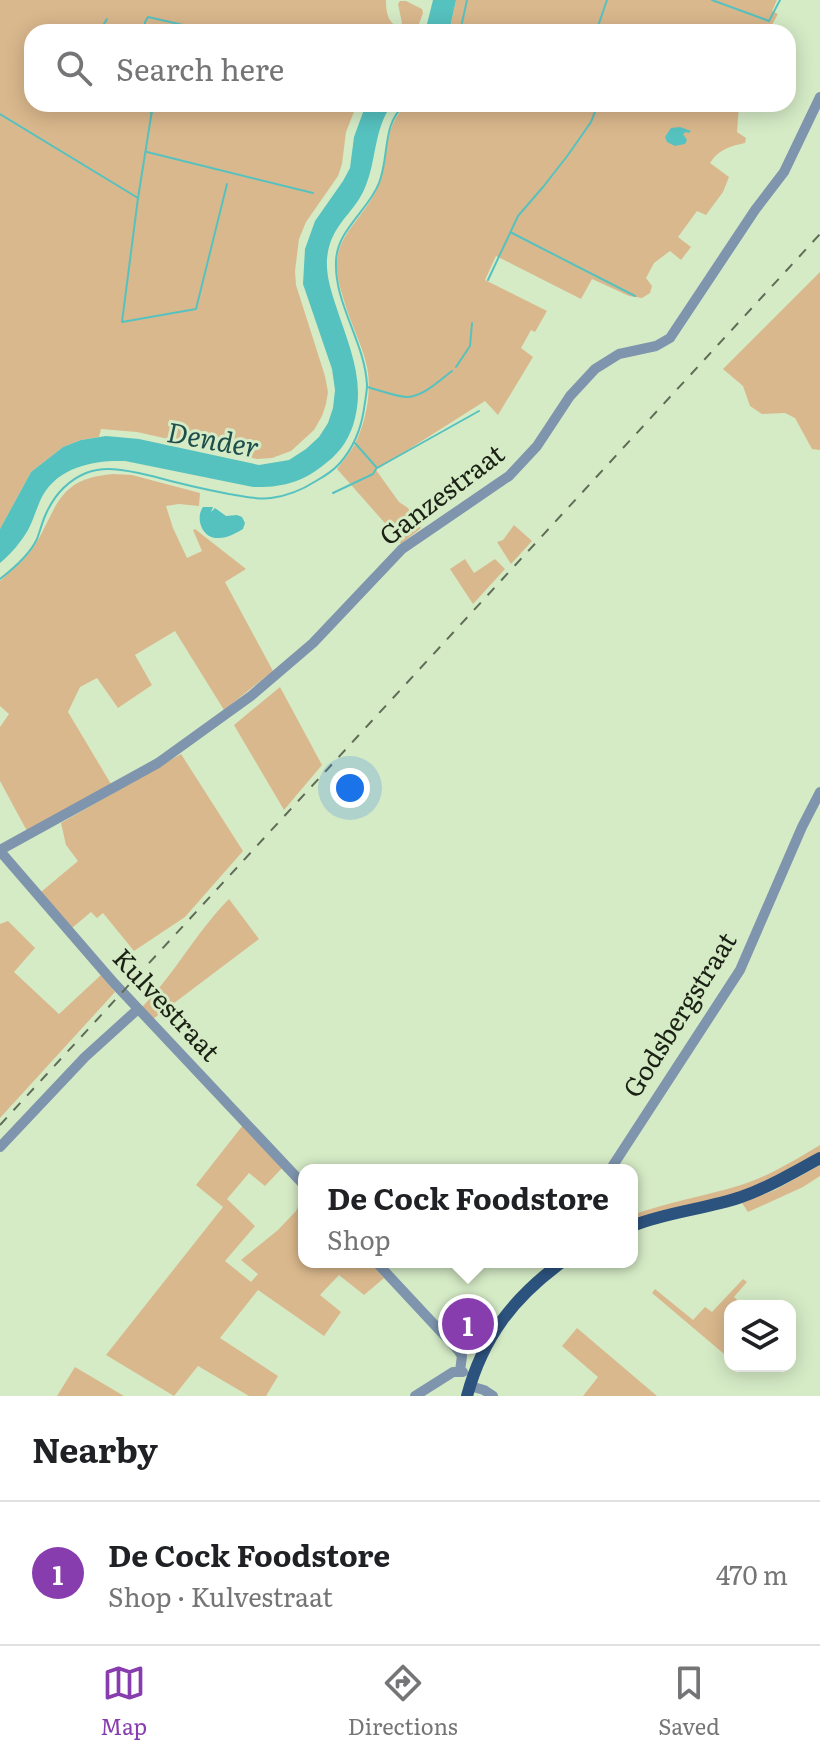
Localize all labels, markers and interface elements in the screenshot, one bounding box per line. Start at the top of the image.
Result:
search box [24,24,796,112]
icon: search [52,46,96,90]
text: Search here [116,46,284,90]
water label: Dender [164,409,263,467]
street label: Ganzestraat [370,433,512,553]
your location [330,768,370,808]
street label: Godsbergstraat [611,923,745,1104]
street label: Kulvestraat [105,938,231,1069]
popup [298,1164,638,1268]
text: De Cock Foodstore [327,1175,609,1219]
text: Shop [327,1219,391,1258]
pin: 1 [442,1294,494,1354]
map controls [724,1300,796,1372]
button: layers [724,1300,796,1372]
text: Nearby [32,1423,158,1473]
text: De Cock Foodstore [108,1532,390,1576]
text: 1 [53,1554,63,1593]
text: 470 m [716,1554,788,1593]
text: Shop · Kulvestraat [108,1576,333,1615]
tab: Map [100,1661,147,1742]
tab: Directions [348,1661,458,1742]
tab: Saved [658,1661,720,1742]

